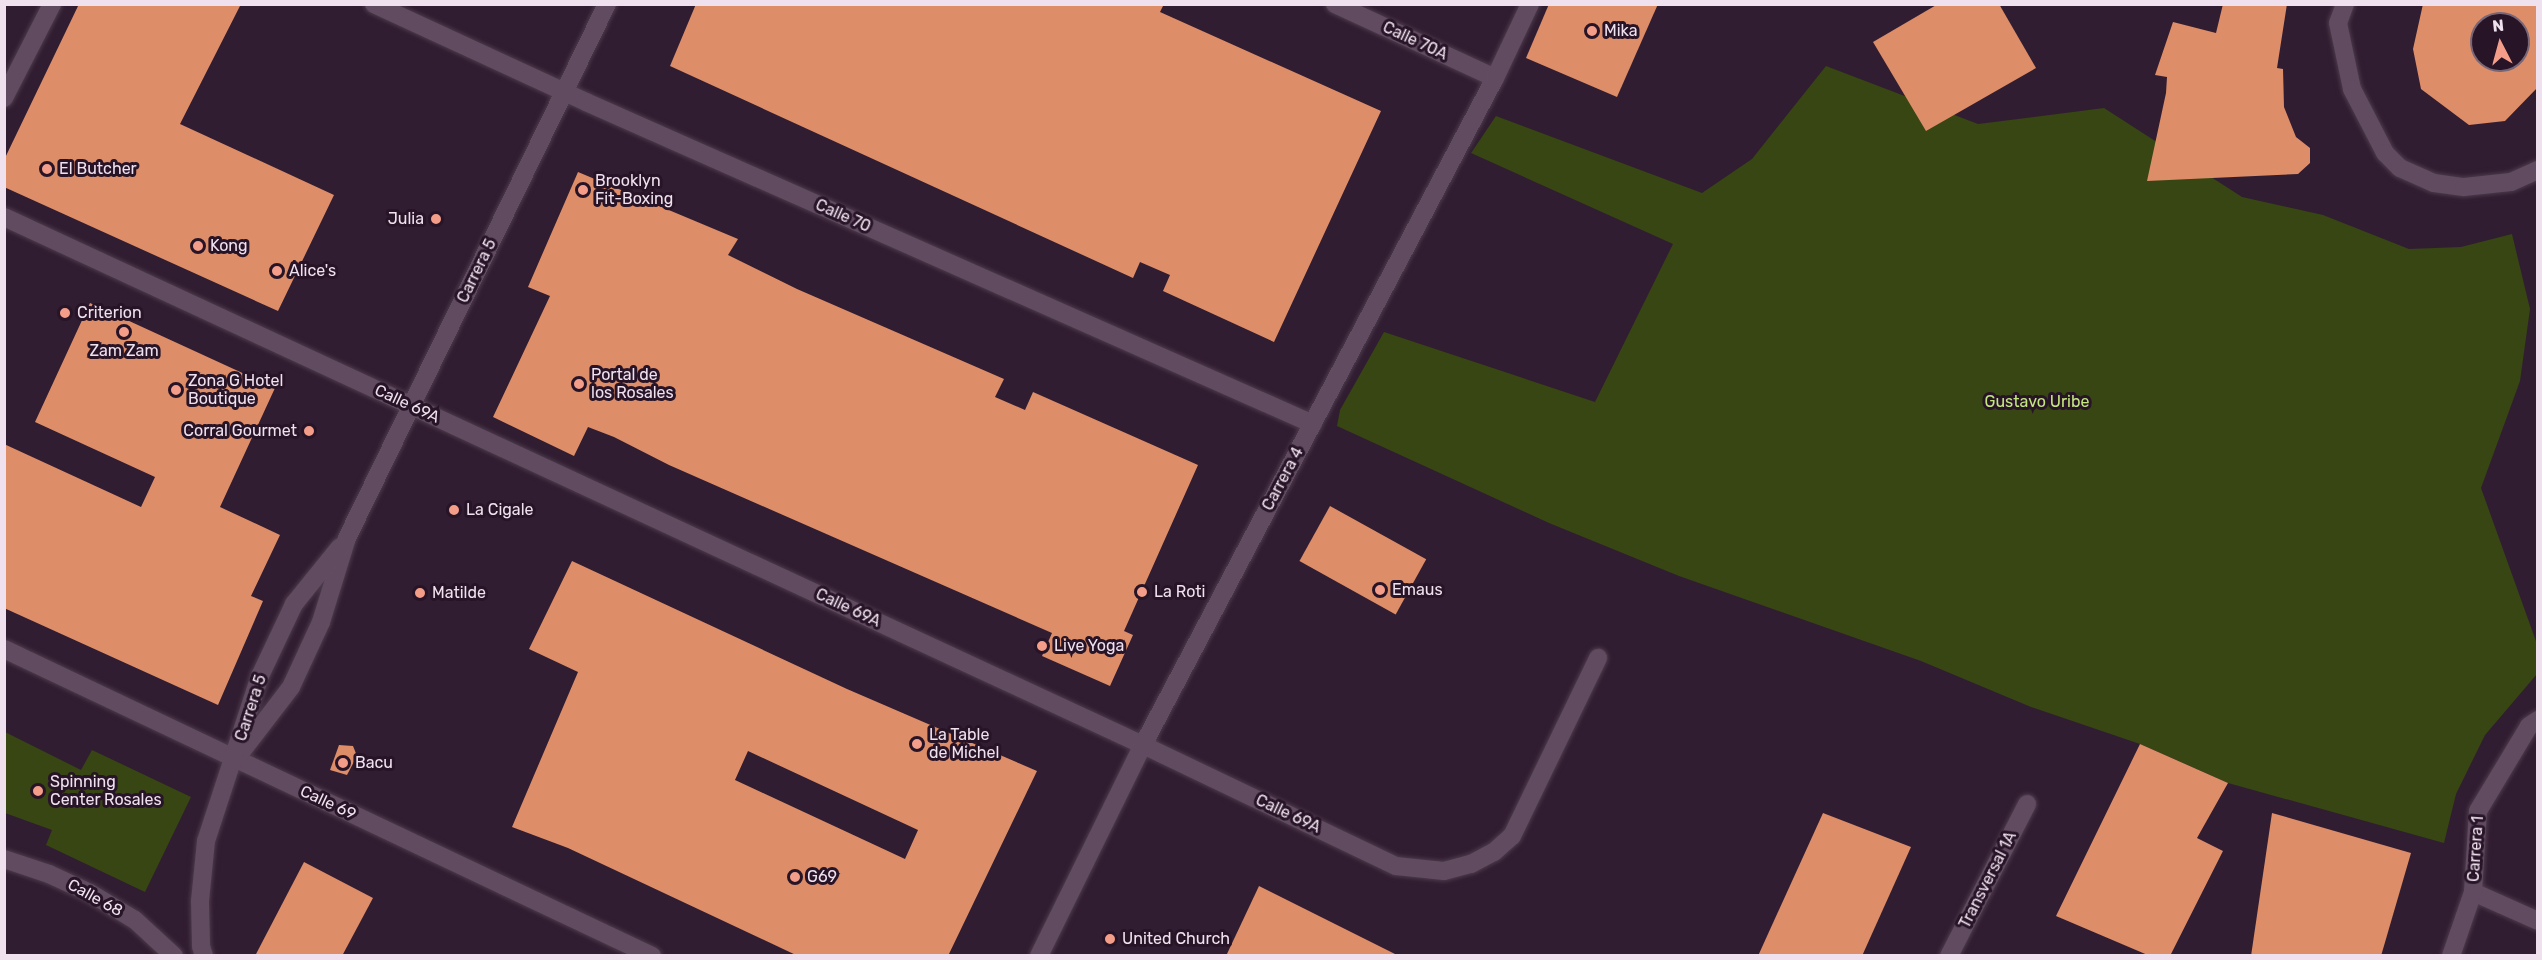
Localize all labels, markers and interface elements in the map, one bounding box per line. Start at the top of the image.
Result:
north arrow [2470,12,2530,72]
text: N [2492,16,2505,36]
street label: Calle 70A [1380,18,1450,64]
place label: Mika [1604,21,1638,41]
marker: Mika [1585,24,1599,38]
place label: El Butcher [59,159,137,179]
marker: El Butcher [40,162,54,176]
place label: Brooklyn Fit-Boxing [595,171,673,209]
marker: Brooklyn Fit-Boxing [576,183,590,197]
street label: Calle 70 [812,195,874,237]
place label: Julia [388,209,424,229]
marker: Julia [429,212,443,226]
place label: Kong [210,236,248,256]
street label: Carrera 5 [453,236,501,306]
marker: Kong [191,239,205,253]
place label: Alice's [289,261,336,281]
marker: Alice's [270,264,284,278]
place label: Criterion [77,303,142,323]
marker: Criterion [58,306,72,320]
marker: Zam Zam [117,325,131,339]
place label: Zam Zam [89,341,159,361]
place label: Portal de los Rosales [591,365,674,403]
place label: Zona G Hotel Boutique [188,371,283,409]
marker: Portal de los Rosales [572,377,586,391]
street label: Calle 69A [371,381,443,427]
marker: Zona G Hotel Boutique [169,383,183,397]
park label: Gustavo Uribe [1985,392,2089,412]
place label: Corral Gourmet [183,421,297,441]
marker: Corral Gourmet [302,424,316,438]
street label: Carrera 4 [1258,444,1308,514]
place label: La Cigale [466,500,534,520]
marker: La Cigale [447,503,461,517]
place label: Emaus [1392,580,1443,600]
place label: La Roti [1154,582,1205,602]
place label: Matilde [432,583,486,603]
marker: Emaus [1373,583,1387,597]
street label: Calle 69A [812,585,884,631]
marker: La Roti [1135,585,1149,599]
marker: Matilde [413,586,427,600]
place label: Live Yoga [1054,636,1125,656]
marker: Live Yoga [1035,639,1049,653]
street label: Carrera 5 [231,672,271,744]
place label: La Table de Michel [929,725,999,763]
marker: La Table de Michel [910,737,924,751]
place label: Bacu [355,753,393,773]
marker: Bacu [336,756,350,770]
place label: Spinning Center Rosales [50,772,162,810]
street label: Calle 69 [297,782,359,824]
marker: Spinning Center Rosales [31,784,45,798]
street label: Calle 69A [1252,791,1324,837]
street label: Carrera 1 [2464,815,2488,883]
street label: Transversal 1A [1955,828,2021,932]
place label: G69 [807,867,837,887]
marker: G69 [788,870,802,884]
street label: Calle 68 [64,875,126,921]
place label: United Church [1122,929,1230,949]
marker: United Church [1103,932,1117,946]

